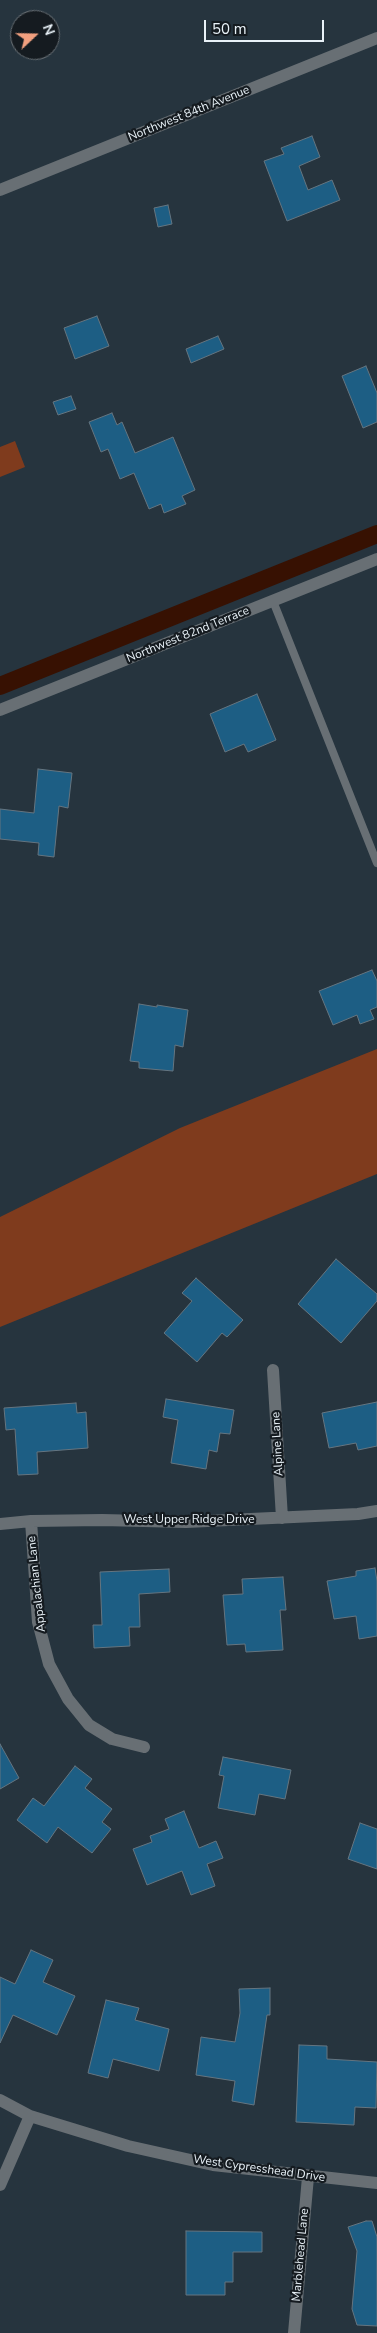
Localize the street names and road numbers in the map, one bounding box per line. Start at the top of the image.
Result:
street label: Northwest 84th Avenue [126,83,252,145]
street label: Northwest 82nd Terrace [124,604,252,666]
street label: Alpine Lane [269,1411,287,1477]
street label: West Upper Ridge Drive [123,1513,255,1527]
street label: Appalachian Lane [25,1535,49,1633]
street label: West Cypresshead Drive [192,2153,326,2185]
street label: Marblehead Lane [290,2208,312,2302]

